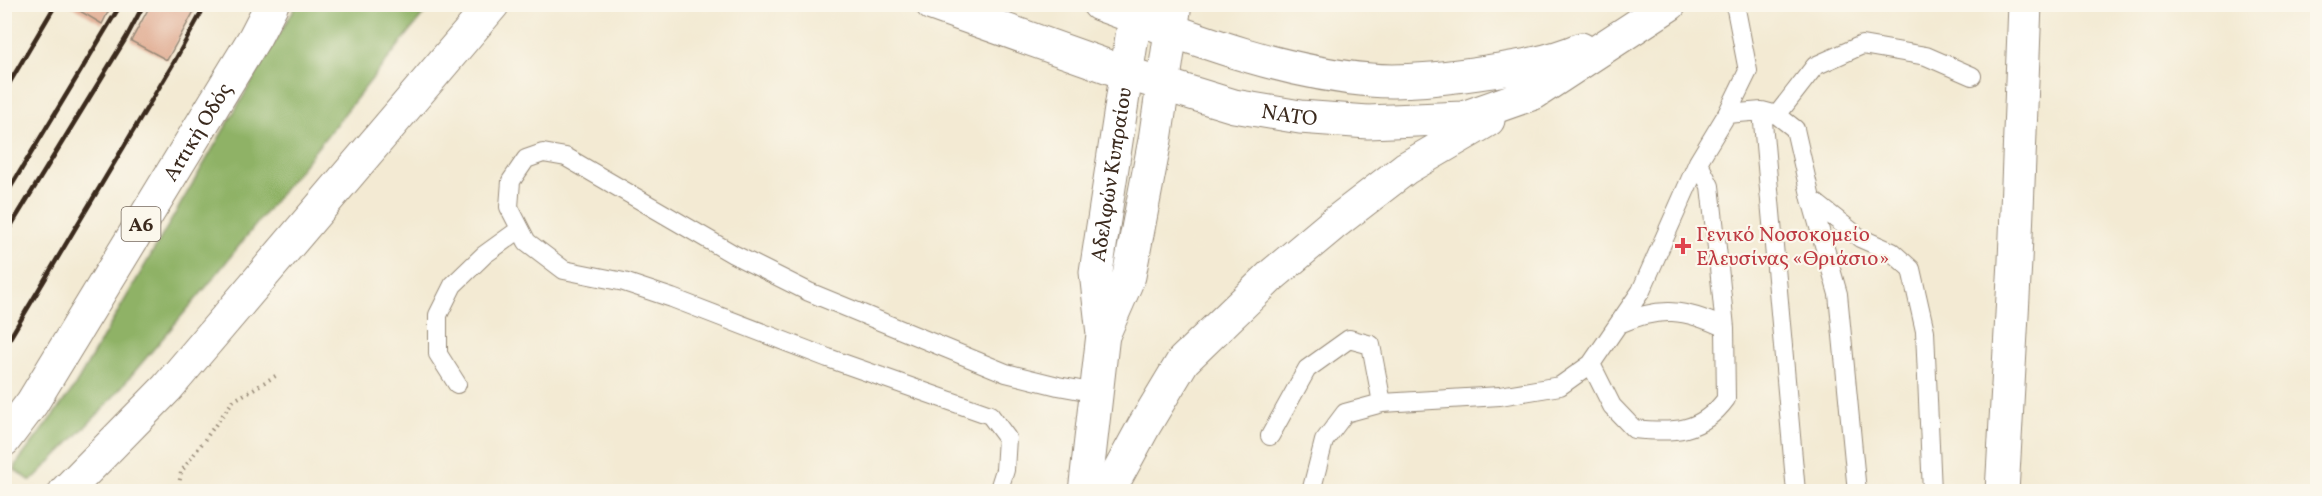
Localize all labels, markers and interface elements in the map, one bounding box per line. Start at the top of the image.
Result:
street label: Αττική Οδός [157,78,240,187]
street label: Αδελφών Κυπραίου [1085,85,1140,264]
street label: ΝΑΤΟ [1259,98,1318,134]
road number: Α6 [122,207,160,241]
place label: Γενικό Νοσοκομείο Ελευσίνας «Θριάσιο» [1696,221,1889,274]
marker: Γενικό Νοσοκομείο Ελευσίνας «Θριάσιο» [1674,237,1692,255]

